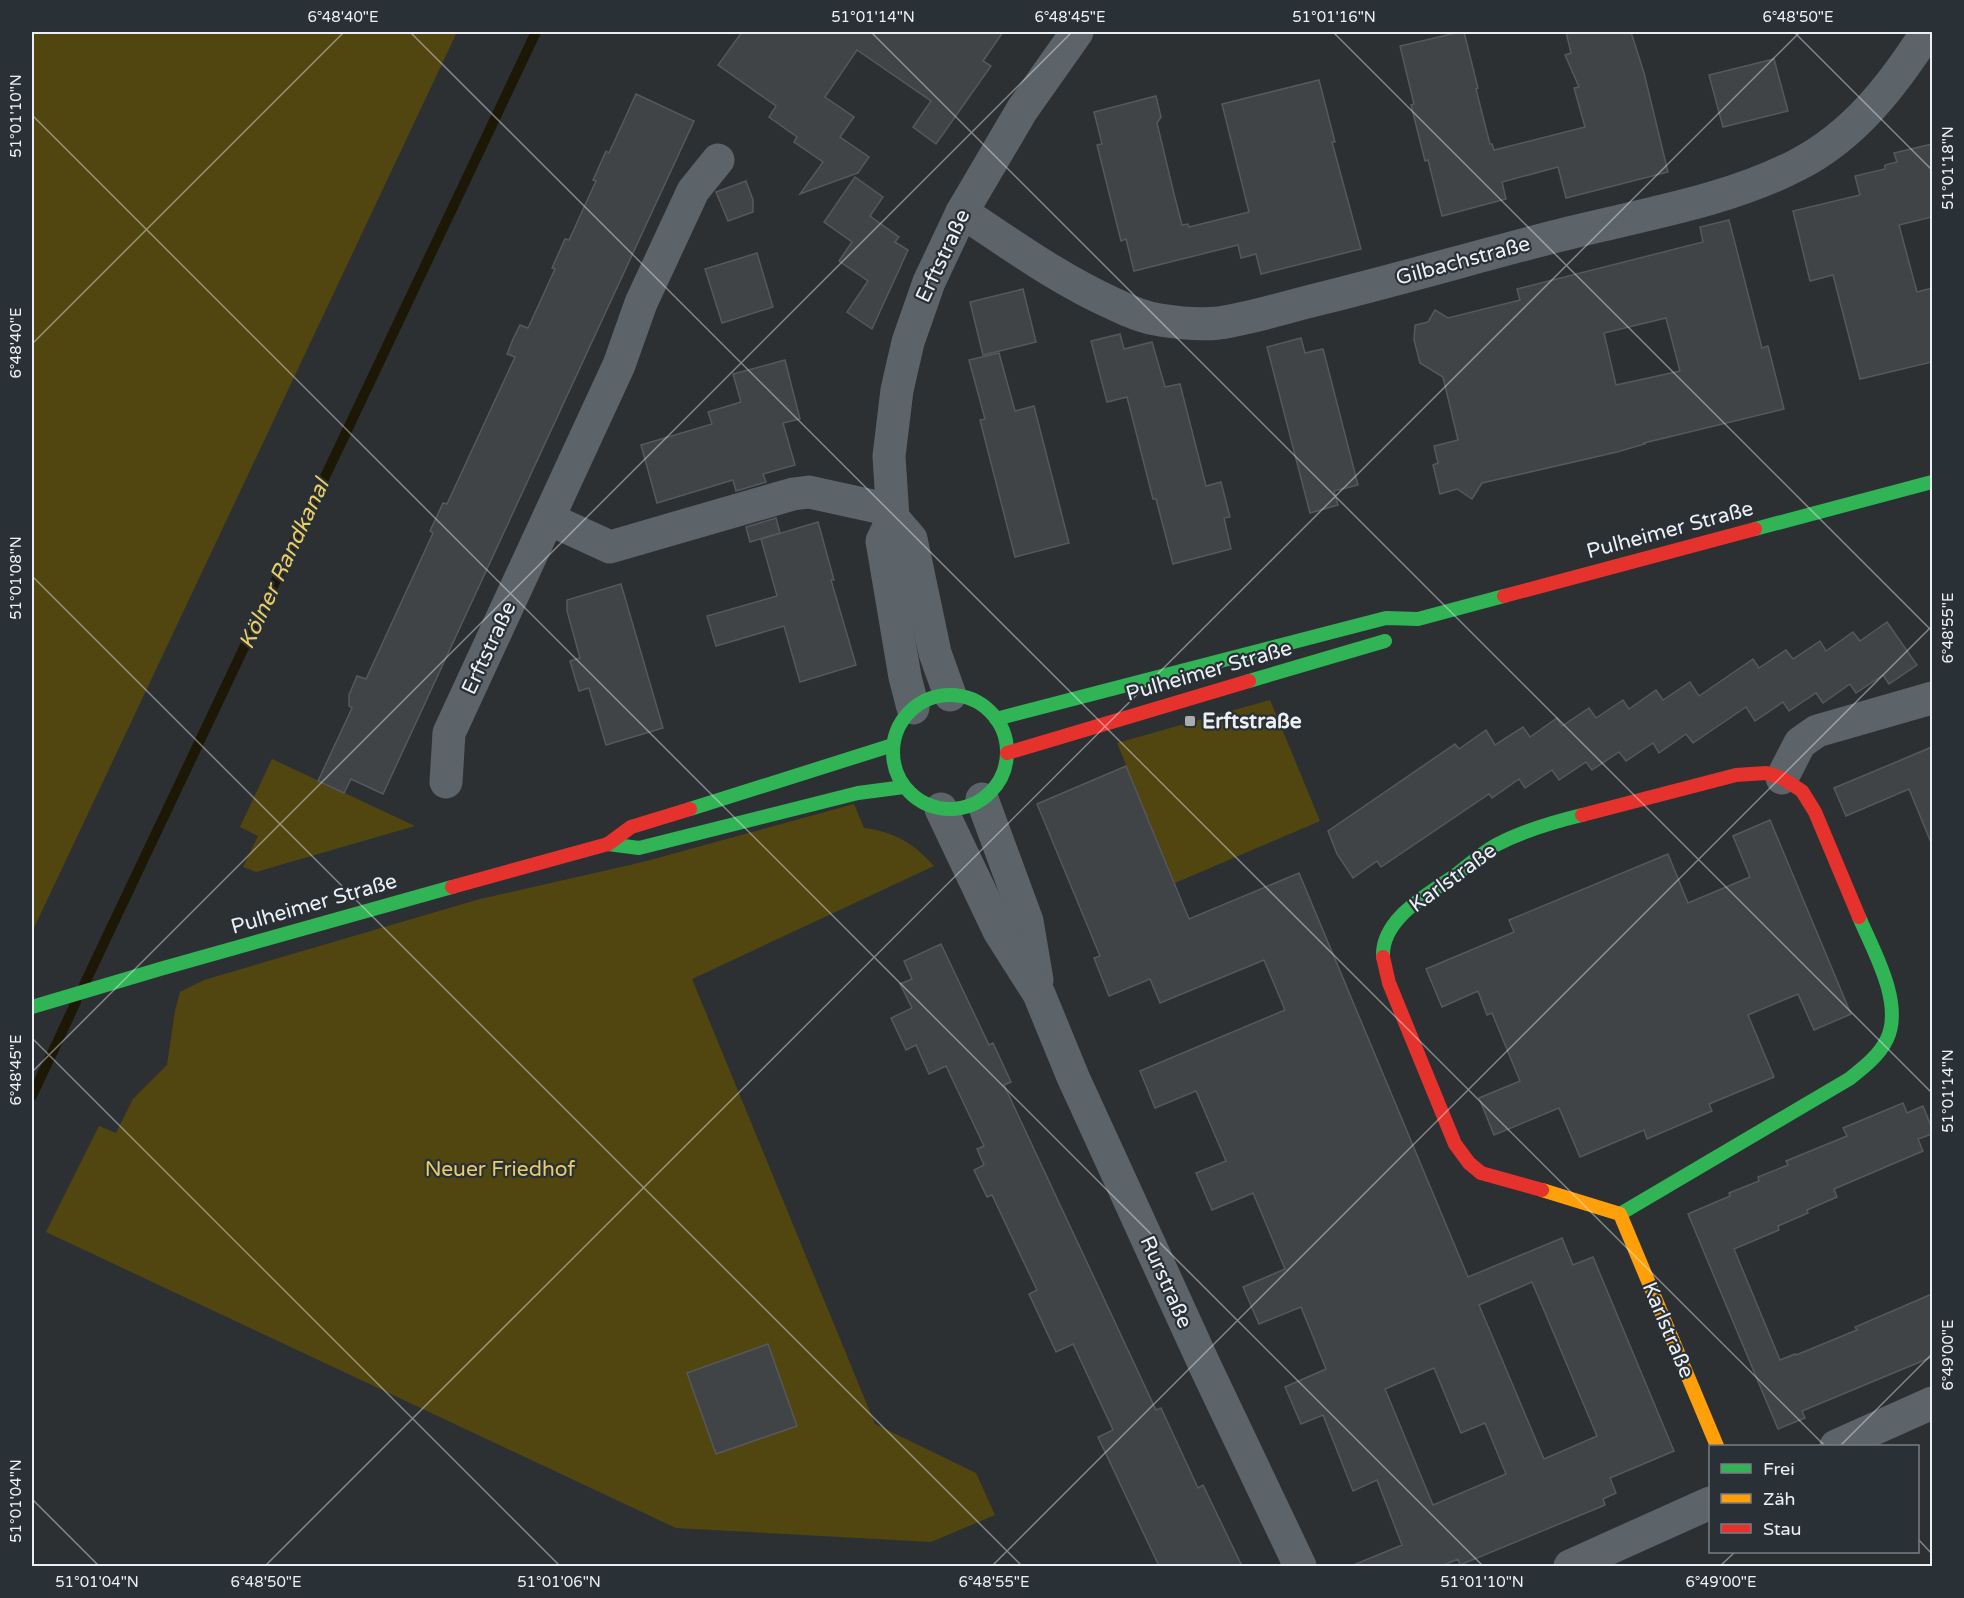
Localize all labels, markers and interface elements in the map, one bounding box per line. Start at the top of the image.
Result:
text: 6°48'40"E [307,8,379,26]
text: 51°01'14"N [831,8,915,26]
text: 6°48'45"E [1034,8,1106,26]
text: 51°01'16"N [1292,8,1376,26]
text: 6°48'50"E [1762,8,1834,26]
text: 51°01'10"N [7,74,25,158]
text: 51°01'18"N [1939,126,1957,210]
street label: Erftstraße [911,205,975,306]
street label: Gilbachstraße [1393,231,1533,291]
text: 6°48'40"E [7,307,25,379]
water label: Kölner Randkanal [233,473,336,653]
street label: Pulheimer Straße [1584,496,1756,564]
text: 51°01'08"N [7,536,25,620]
text: 6°48'55"E [1939,592,1957,664]
street label: Erftstraße [457,597,521,698]
street label: Pulheimer Straße [1123,635,1295,707]
place label: Erftstraße [1202,709,1302,734]
marker: Erftstraße [1183,714,1197,728]
street label: Karlstraße [1405,838,1502,918]
street label: Pulheimer Straße [228,868,400,940]
text: 6°48'45"E [7,1034,25,1106]
text: 51°01'14"N [1939,1049,1957,1133]
park label: Neuer Friedhof [425,1157,575,1182]
street label: Rurstraße [1135,1232,1197,1332]
street label: Karlstraße [1637,1278,1699,1382]
text: 6°49'00"E [1939,1319,1957,1391]
legend [1709,1445,1919,1553]
text: Frei [1763,1458,1795,1480]
text: 51°01'04"N [7,1459,25,1543]
text: Zäh [1763,1488,1796,1510]
text: Stau [1763,1518,1802,1540]
text: 51°01'04"N [55,1573,139,1591]
text: 6°48'50"E [230,1573,302,1591]
text: 51°01'06"N [517,1573,601,1591]
text: 6°48'55"E [958,1573,1030,1591]
text: 51°01'10"N [1440,1573,1524,1591]
text: 6°49'00"E [1685,1573,1757,1591]

